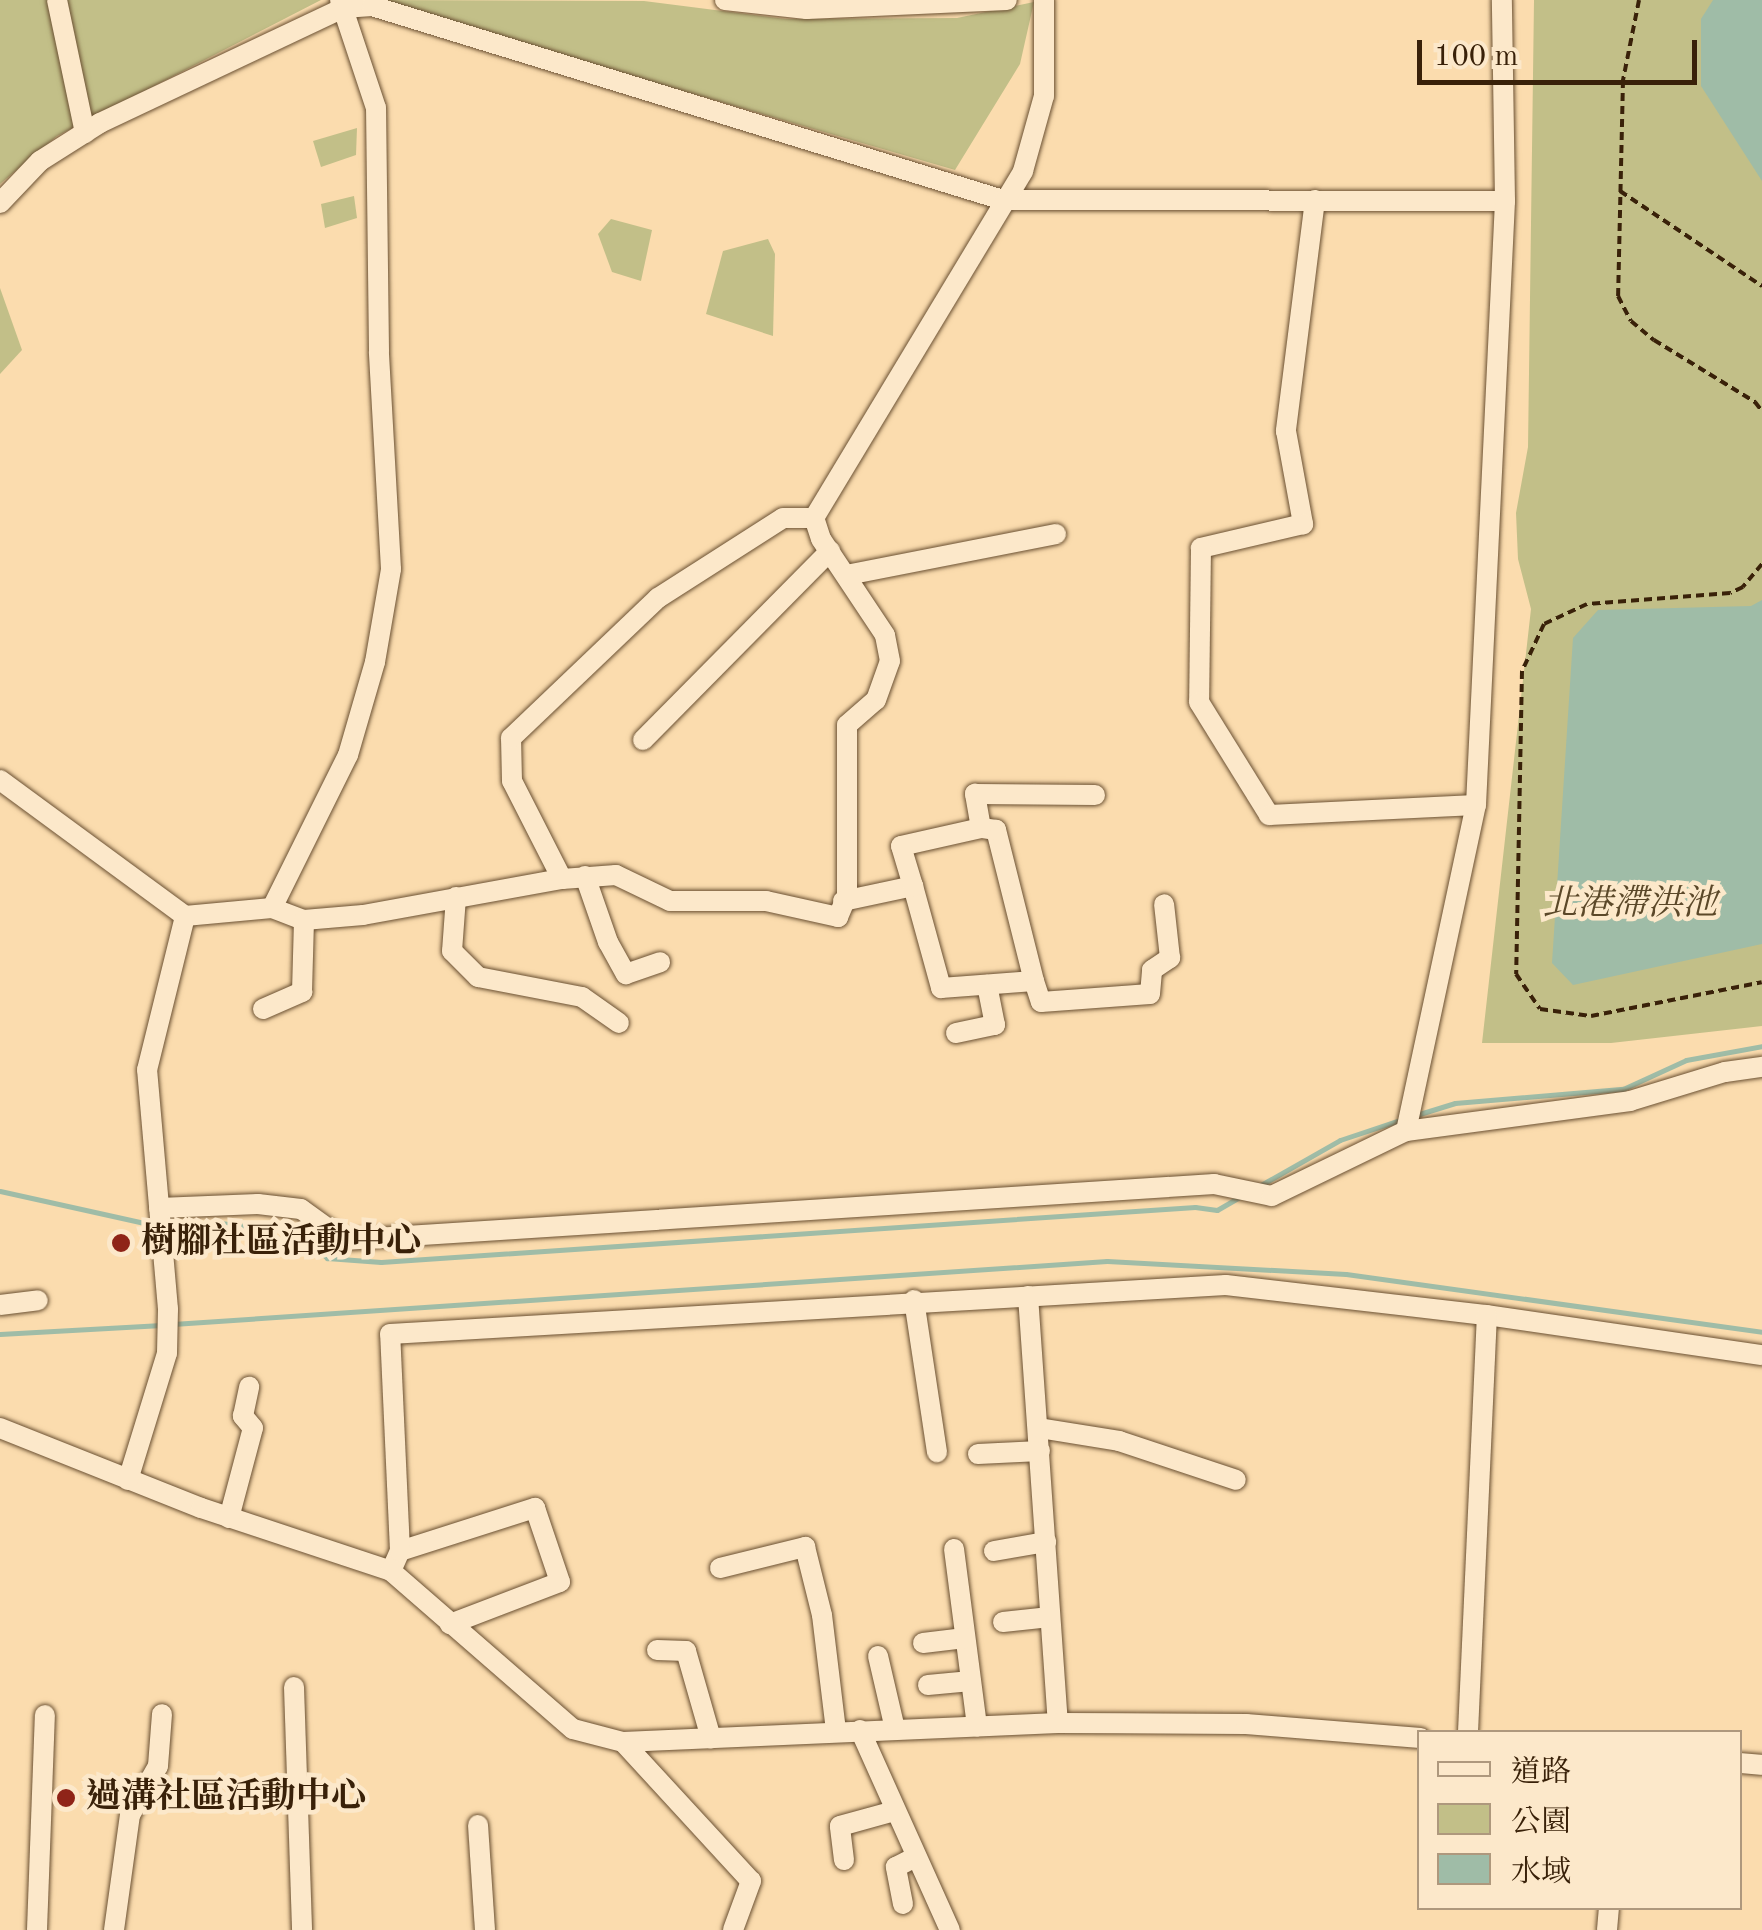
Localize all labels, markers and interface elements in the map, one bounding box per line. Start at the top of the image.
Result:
scale bar [1422,20,1702,82]
text: 100 m [1434,42,1518,72]
park label: 北港滯洪池 [1543,884,1717,926]
place label: 樹腳社區活動中心 [141,1222,421,1264]
marker: 樹腳社區活動中心 [110,1232,132,1254]
legend [1417,1730,1742,1910]
text: 道路 [1511,1758,1571,1788]
place label: 過溝社區活動中心 [86,1777,366,1819]
marker: 過溝社區活動中心 [55,1787,77,1809]
text: 公園 [1511,1808,1571,1838]
text: 水域 [1511,1858,1571,1888]

